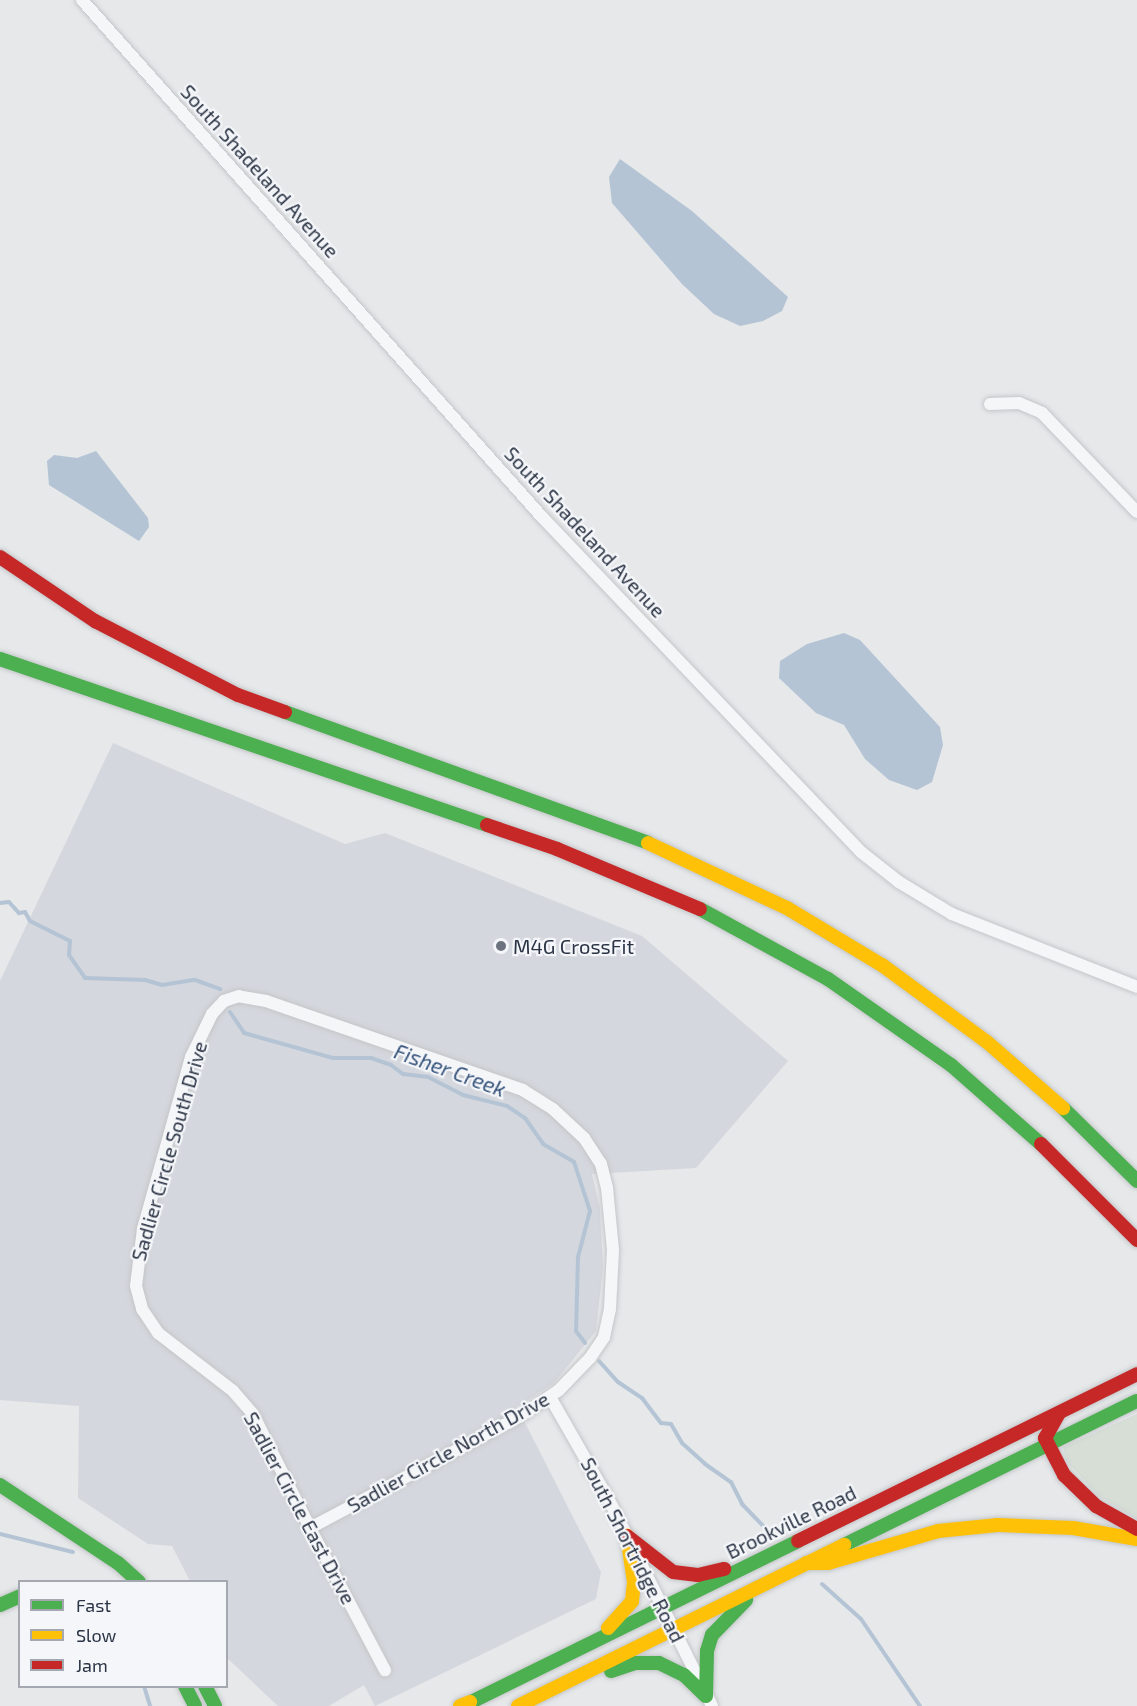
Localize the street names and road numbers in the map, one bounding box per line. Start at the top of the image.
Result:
street label: South Shadeland Avenue [176,79,344,263]
street label: South Shadeland Avenue [499,441,671,623]
street label: Sadlier Circle South Drive [126,1038,212,1264]
street label: Sadlier Circle North Drive [343,1386,553,1518]
street label: Sadlier Circle East Drive [239,1408,361,1608]
street label: South Shortridge Road [576,1454,690,1646]
street label: Brookville Road [722,1480,860,1564]

